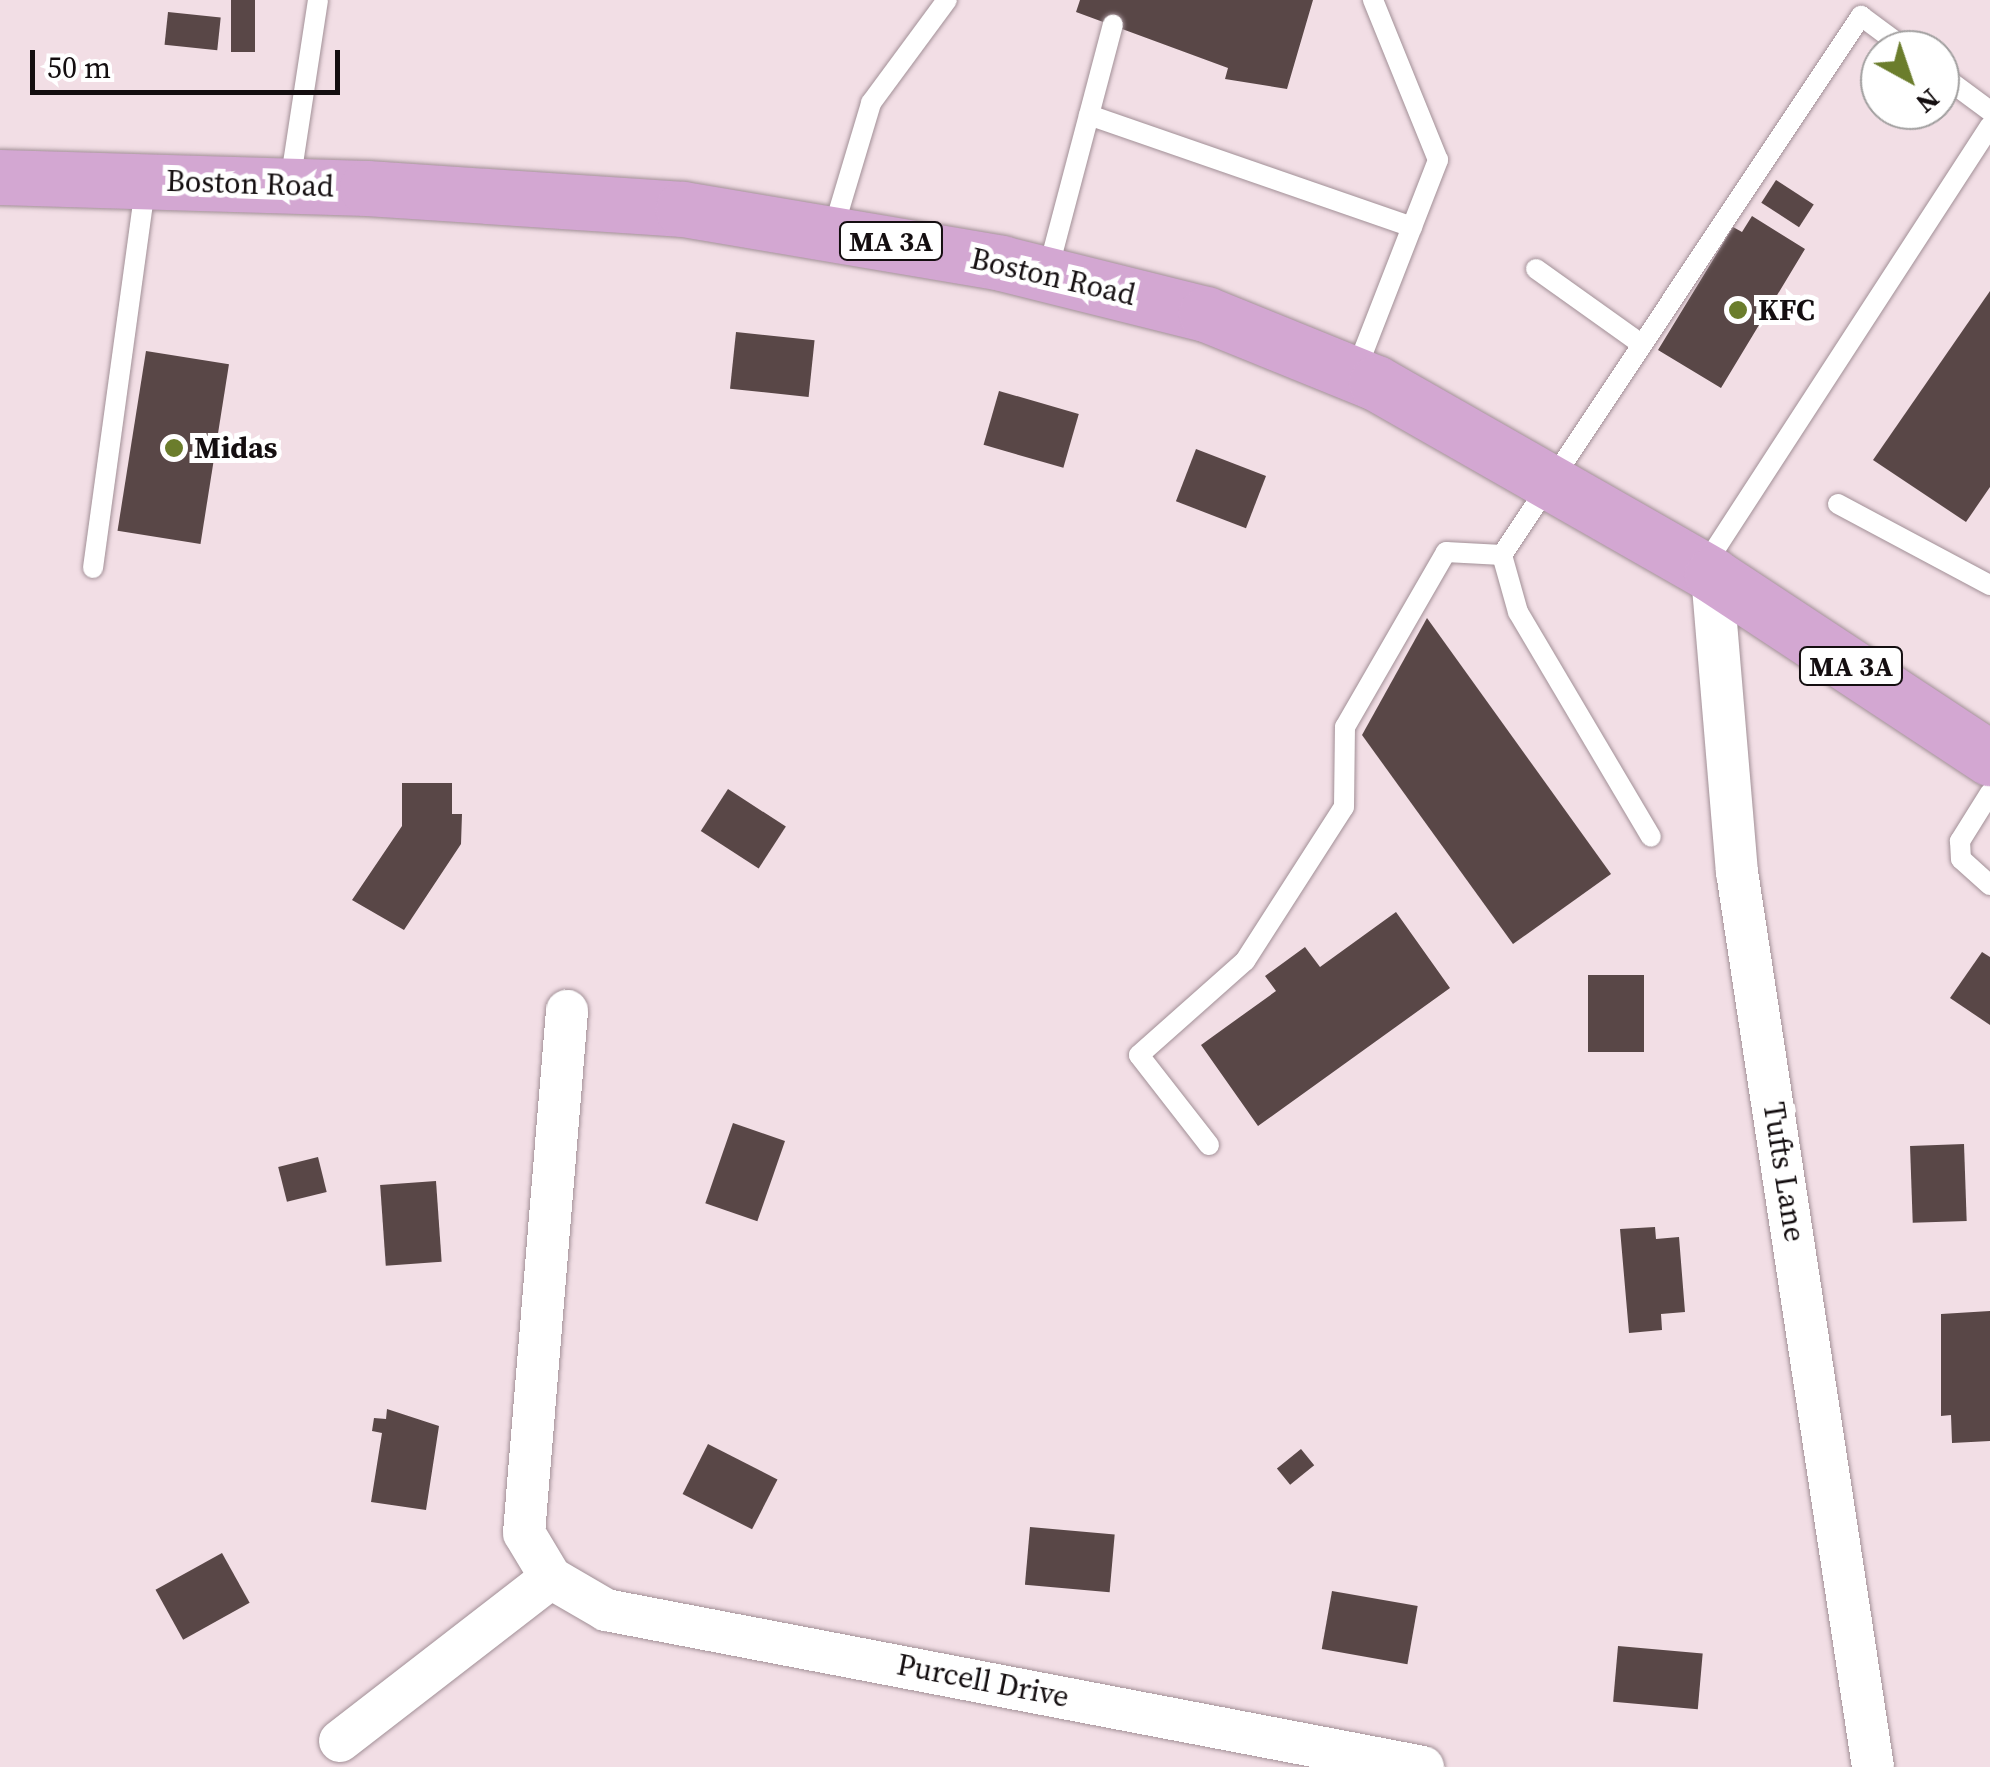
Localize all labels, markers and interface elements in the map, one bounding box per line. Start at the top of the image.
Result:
scale bar [35,30,345,92]
north arrow [1860,30,1960,130]
text: 50 m [47,47,111,88]
text: N [1908,80,1948,123]
street label: Boston Road [166,163,334,205]
road number: MA 3A [838,218,944,264]
street label: Boston Road [967,241,1139,313]
place label: KFC [1758,292,1815,328]
marker: KFC [1727,299,1749,321]
place label: Midas [194,430,277,466]
marker: Midas [163,437,185,459]
road number: MA 3A [1798,643,1904,689]
street label: Tufts Lane [1755,1100,1813,1244]
street label: Purcell Drive [894,1647,1072,1715]

